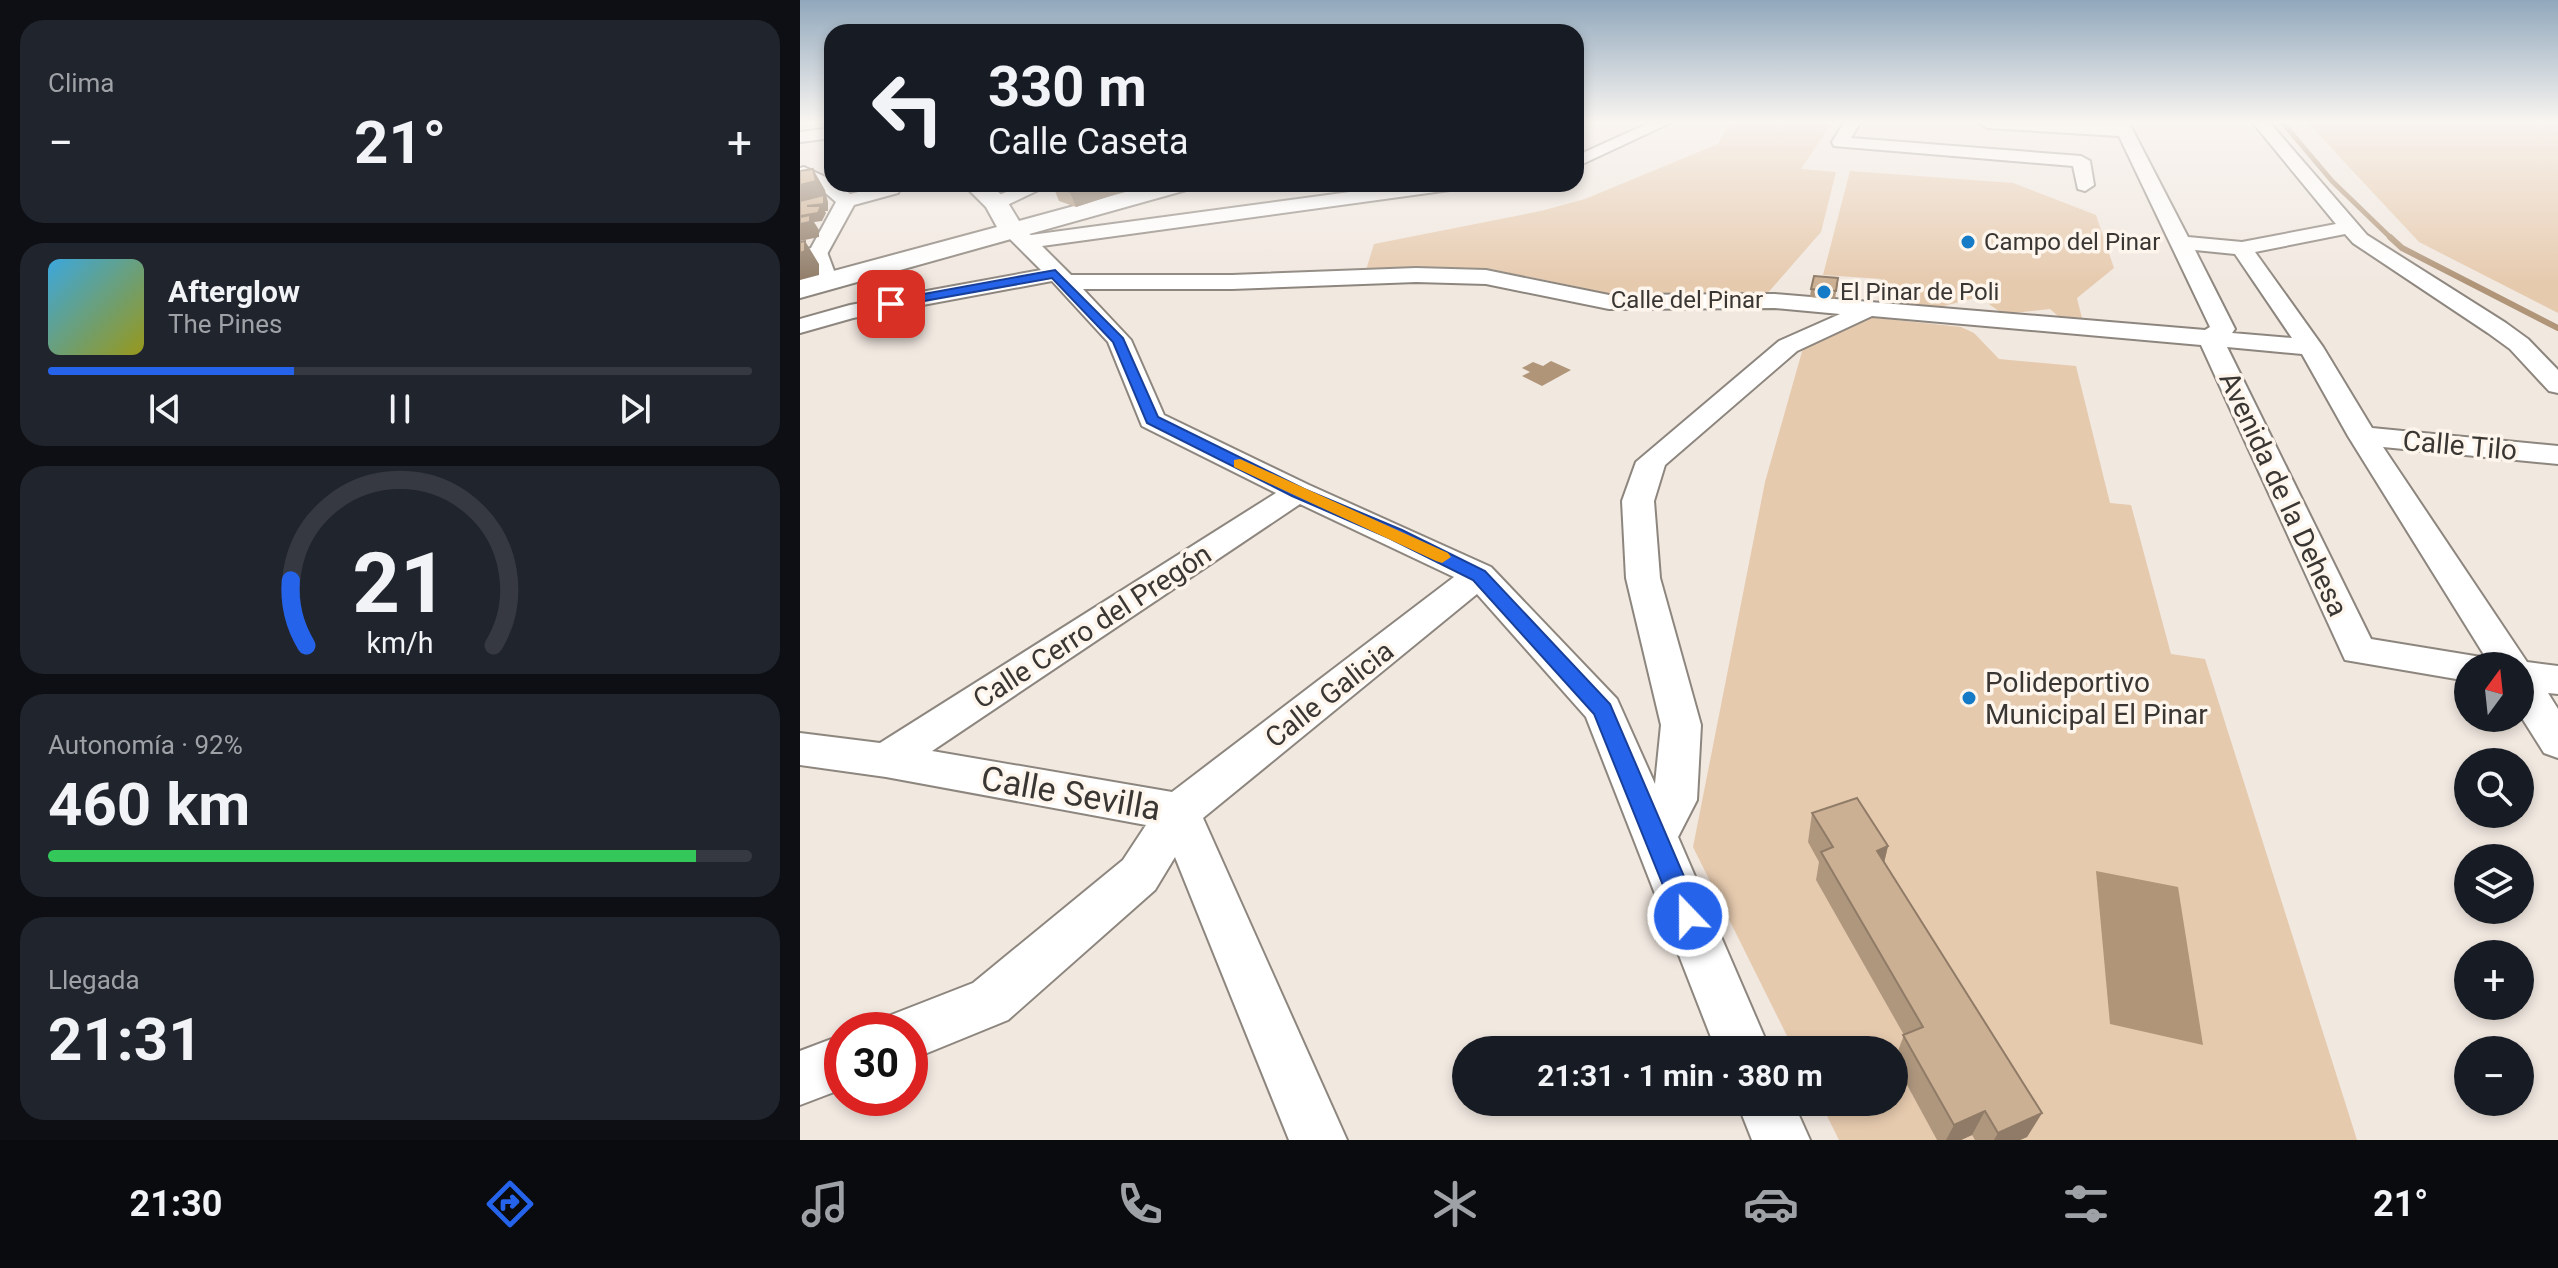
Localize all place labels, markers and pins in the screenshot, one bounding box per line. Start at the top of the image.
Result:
place label: Campo del Pinar [1984,228,2160,256]
marker: Campo del Pinar [1959,233,1977,251]
pin [857,270,925,338]
place label: El Pinar de Poli [1840,278,1999,306]
marker: El Pinar de Poli [1815,283,1833,301]
place label: Polideportivo Municipal El Pinar [1985,666,2208,731]
marker: Polideportivo Municipal El Pinar [1960,689,1978,707]

